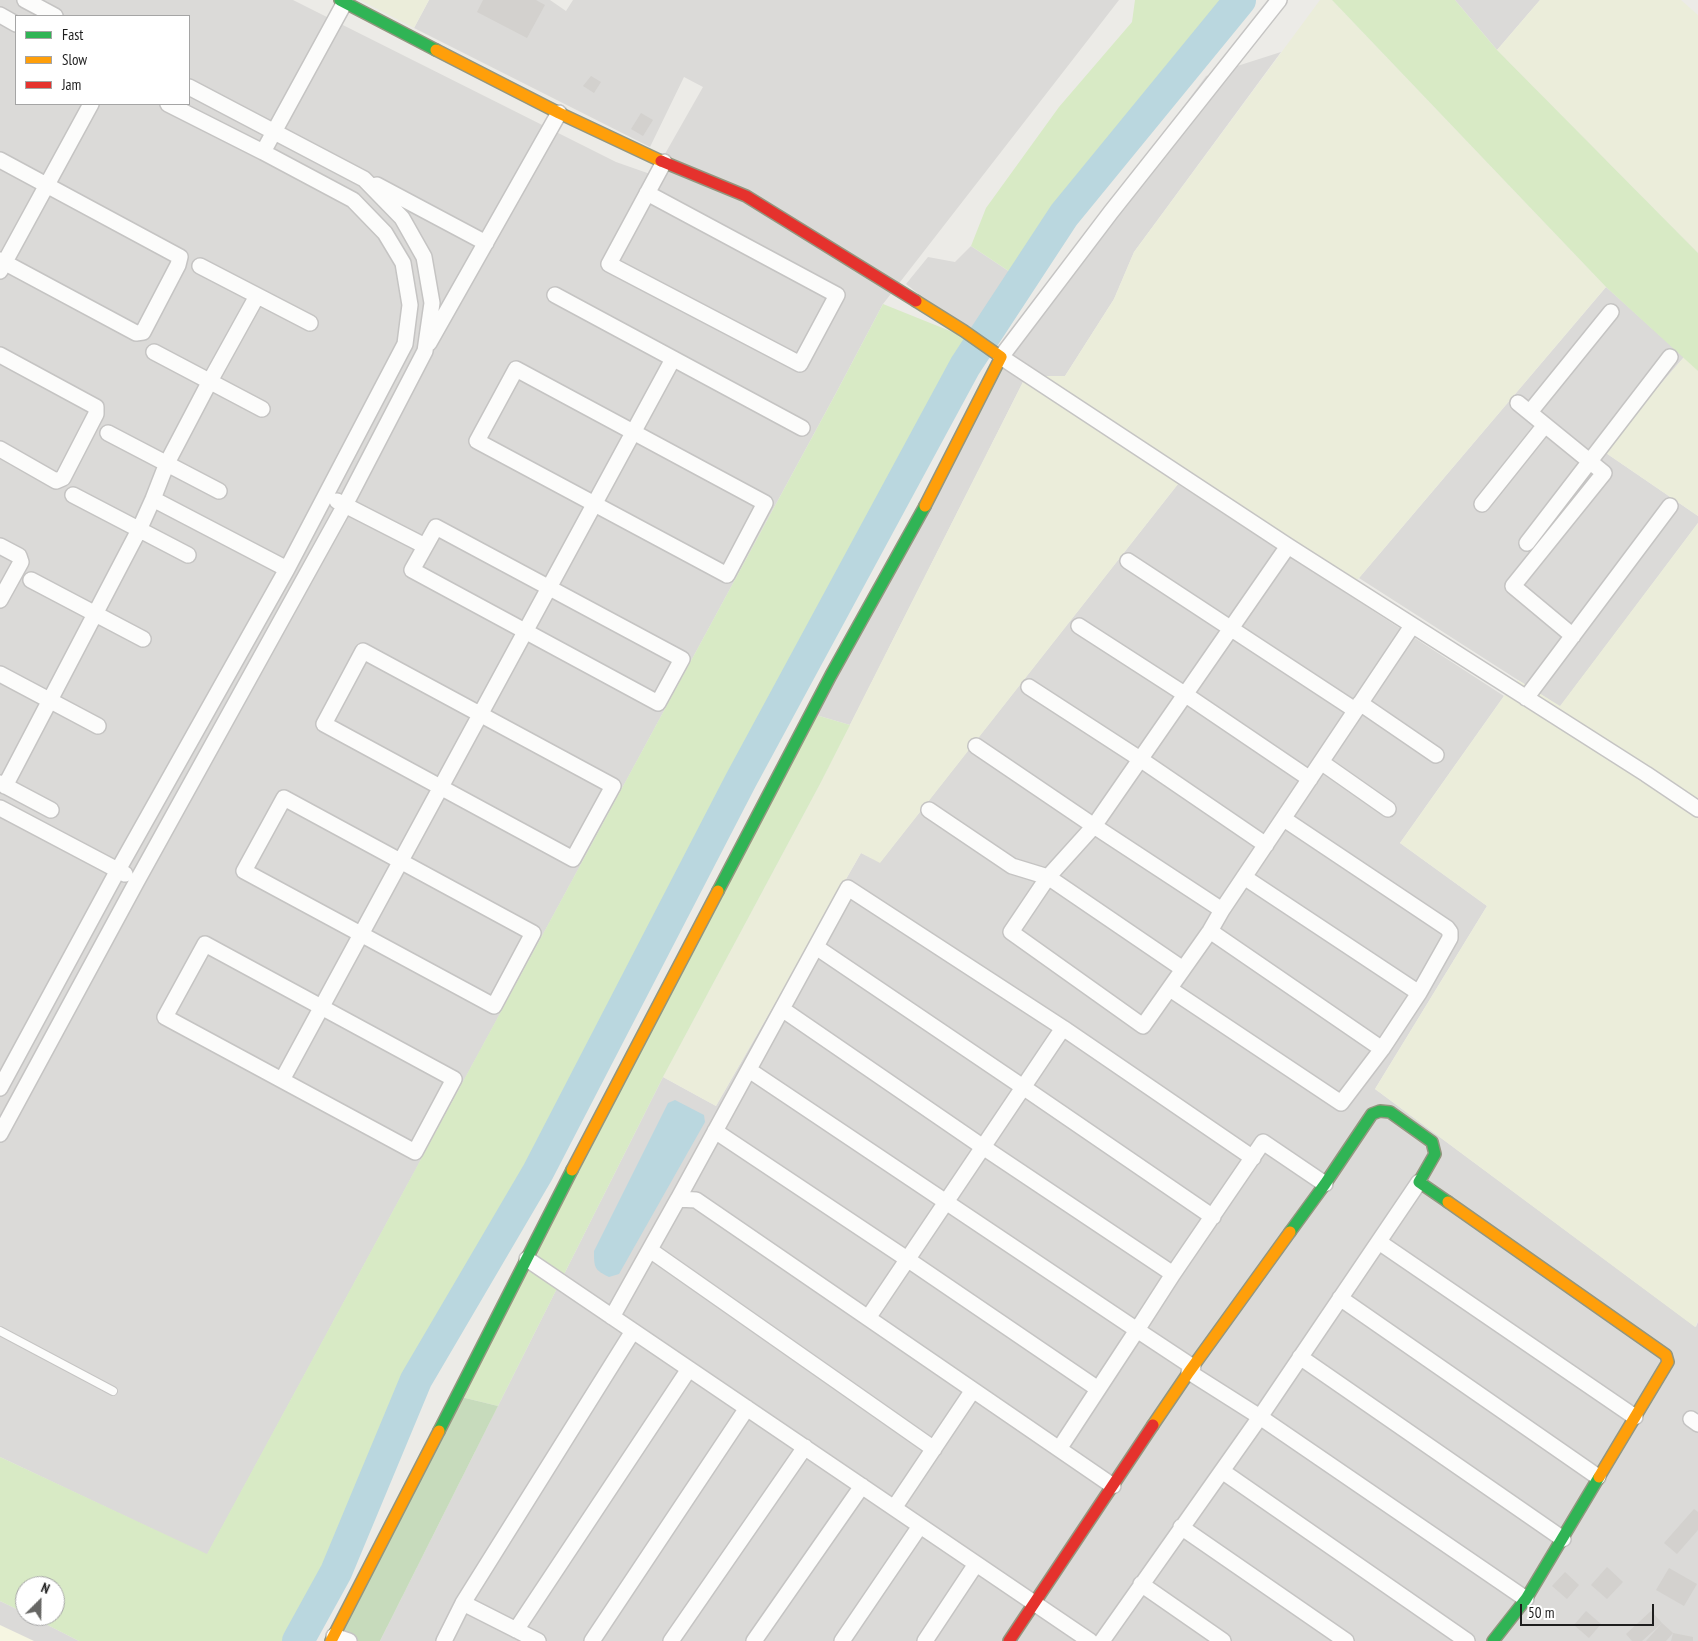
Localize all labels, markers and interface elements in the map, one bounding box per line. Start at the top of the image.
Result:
legend [15,15,190,105]
text: Fast [62,25,83,44]
text: Slow [62,50,87,69]
text: Jam [62,75,81,94]
north arrow [15,1576,65,1626]
text: N [38,1578,52,1598]
scale bar [1523,1594,1657,1626]
text: 50 m [1528,1603,1554,1622]

